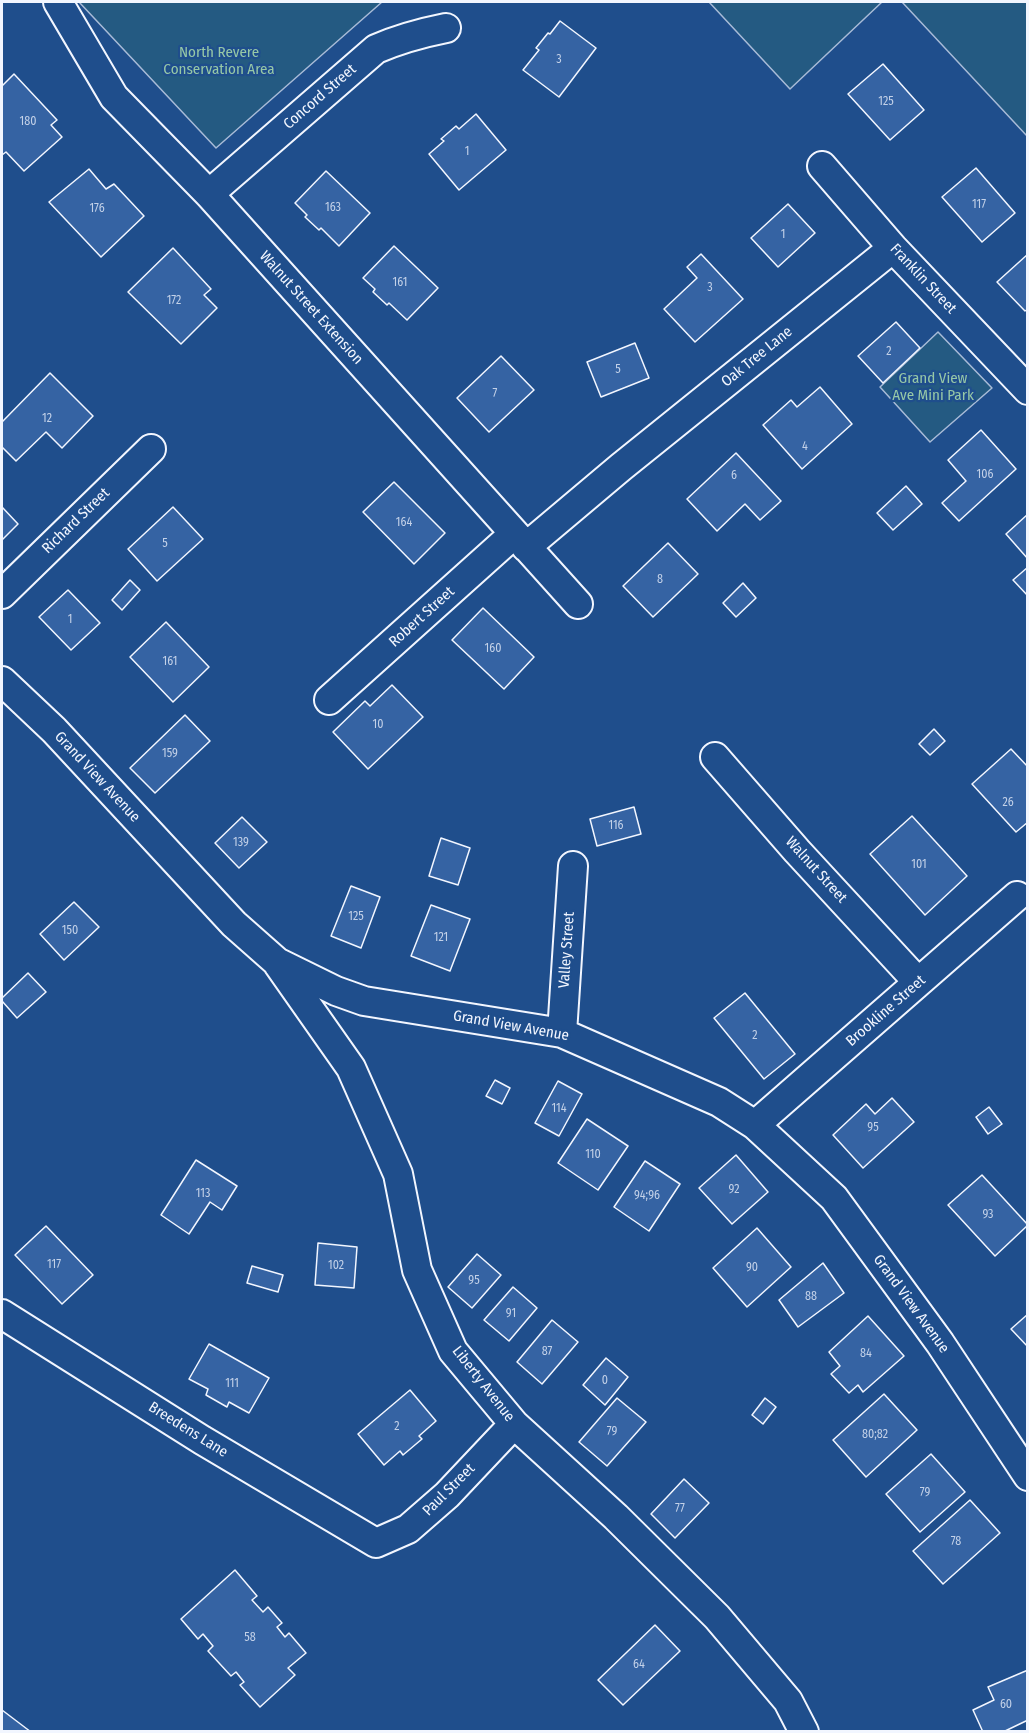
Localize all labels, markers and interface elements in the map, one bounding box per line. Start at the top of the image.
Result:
park label: North Revere Conservation Area [163,44,275,79]
house number: 3 [556,53,562,67]
street label: Concord Street [280,61,360,133]
house number: 125 [878,95,894,109]
house number: 180 [20,115,36,129]
house number: 1 [465,145,469,159]
house number: 117 [972,198,986,212]
house number: 163 [325,201,341,215]
house number: 176 [89,202,105,216]
house number: 1 [781,228,785,242]
street label: Franklin Street [886,240,960,318]
street label: Walnut Street Extension [255,248,367,368]
house number: 161 [393,276,407,290]
house number: 3 [707,281,713,295]
house number: 172 [167,294,181,308]
street label: Oak Tree Lane [718,323,796,391]
house number: 2 [886,345,892,359]
house number: 5 [615,363,621,377]
park label: Grand View Ave Mini Park [892,370,974,405]
house number: 7 [493,387,497,401]
house number: 12 [42,412,52,426]
house number: 4 [802,440,808,454]
house number: 106 [977,468,993,482]
house number: 6 [731,469,737,483]
street label: Richard Street [38,484,114,558]
house number: 164 [396,516,412,530]
house number: 5 [162,537,168,551]
house number: 8 [657,573,663,587]
street label: Robert Street [386,583,458,651]
house number: 1 [68,613,72,627]
house number: 160 [485,642,501,656]
house number: 161 [163,655,177,669]
house number: 10 [373,718,383,732]
street label: Grand View Avenue [50,728,144,826]
house number: 159 [162,747,178,761]
house number: 26 [1002,796,1014,810]
house number: 116 [608,819,624,833]
street label: Walnut Street [782,833,850,907]
house number: 139 [233,836,249,850]
house number: 101 [911,858,927,872]
house number: 125 [348,910,364,924]
street label: Valley Street [555,911,579,989]
house number: 150 [62,924,78,938]
house number: 121 [434,931,448,945]
street label: Brookline Street [843,972,929,1050]
street label: Grand View Avenue [452,1007,570,1045]
house number: 2 [752,1029,758,1043]
house number: 114 [552,1102,566,1116]
house number: 95 [867,1121,879,1135]
house number: 110 [585,1148,601,1162]
house number: 92 [729,1183,739,1197]
house number: 113 [196,1187,210,1201]
house number: 94;96 [634,1189,660,1203]
house number: 93 [982,1208,994,1222]
street label: Grand View Avenue [869,1251,953,1357]
house number: 117 [47,1258,61,1272]
house number: 102 [328,1259,344,1273]
house number: 90 [746,1261,758,1275]
house number: 95 [468,1274,480,1288]
house number: 88 [805,1290,817,1304]
house number: 91 [506,1307,516,1321]
street label: Liberty Avenue [448,1343,518,1425]
house number: 87 [542,1345,552,1359]
house number: 84 [860,1347,872,1361]
house number: 0 [602,1374,608,1388]
house number: 111 [225,1377,239,1391]
street label: Breedens Lane [145,1398,231,1462]
house number: 2 [394,1420,400,1434]
house number: 79 [607,1425,617,1439]
house number: 80;82 [862,1428,888,1442]
street label: Paul Street [419,1460,479,1520]
house number: 79 [920,1486,930,1500]
house number: 77 [675,1502,685,1516]
house number: 78 [951,1535,961,1549]
house number: 58 [244,1631,256,1645]
house number: 64 [633,1658,645,1672]
house number: 60 [1000,1698,1012,1712]

